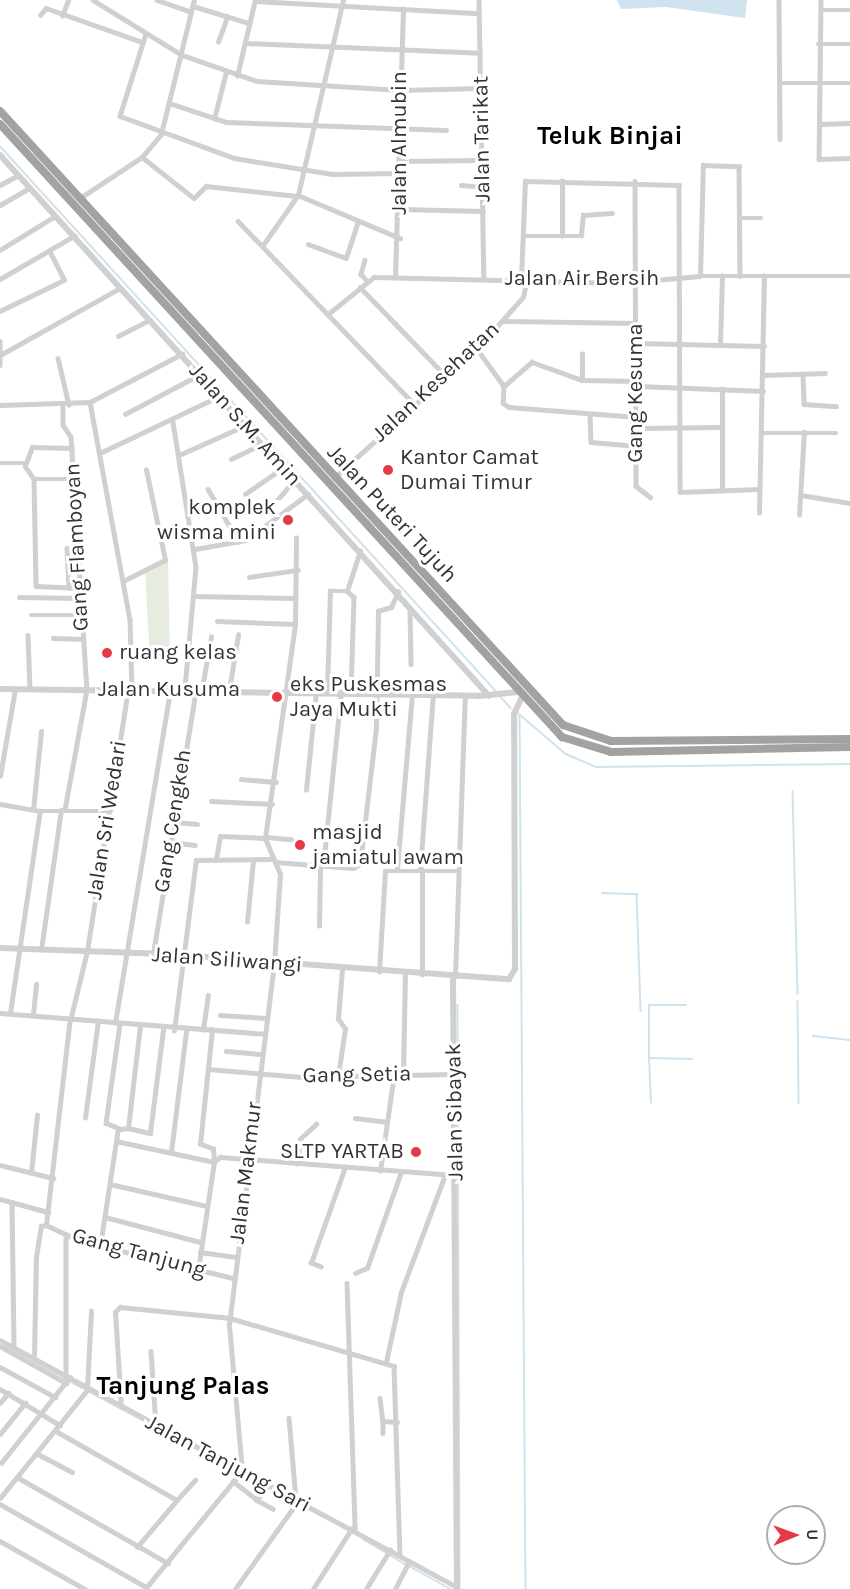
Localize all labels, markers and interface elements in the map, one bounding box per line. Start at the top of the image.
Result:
street label: Jalan Almubin [387,71,413,215]
street label: Jalan Tarikat [468,76,496,202]
district label: Teluk Binjai [537,120,683,152]
street label: Jalan Air Bersih [505,266,659,292]
street label: Jalan Kesehatan [367,316,505,448]
street label: Gang Kesuma [623,323,649,463]
street label: Jalan S.M. Amin [183,358,307,492]
street label: Jalan Puteri Tujuh [321,440,463,588]
place label: Kantor Camat Dumai Timur [400,444,539,496]
street label: Gang Flamboyan [59,462,95,632]
marker: Kantor Camat Dumai Timur [381,463,395,477]
place label: komplek wisma mini [157,494,276,546]
marker: komplek wisma mini [281,513,295,527]
place label: ruang kelas [119,640,237,666]
marker: ruang kelas [100,646,114,660]
place label: eks Puskesmas Jaya Mukti [290,671,447,722]
street label: Jalan Kusuma [98,677,240,703]
marker: eks Puskesmas Jaya Mukti [268,688,286,706]
street label: Jalan Sri Wedari [81,739,133,901]
street label: Gang Cengkeh [149,748,197,894]
place label: masjid jamiatul awam [312,819,464,870]
marker: masjid jamiatul awam [293,838,307,852]
street label: Jalan Siliwangi [151,942,303,978]
street label: Jalan Sibayak [441,1043,469,1181]
street label: Gang Setia [302,1061,412,1089]
street label: Jalan Makmur [224,1101,268,1245]
place label: SLTP YARTAB [280,1139,404,1165]
marker: SLTP YARTAB [409,1145,423,1159]
street label: Gang Tanjung [69,1222,209,1284]
district label: Tanjung Palas [97,1370,269,1402]
street label: Jalan Tanjung Sari [141,1409,315,1519]
north arrow [766,1505,826,1565]
text: U [803,1529,822,1540]

